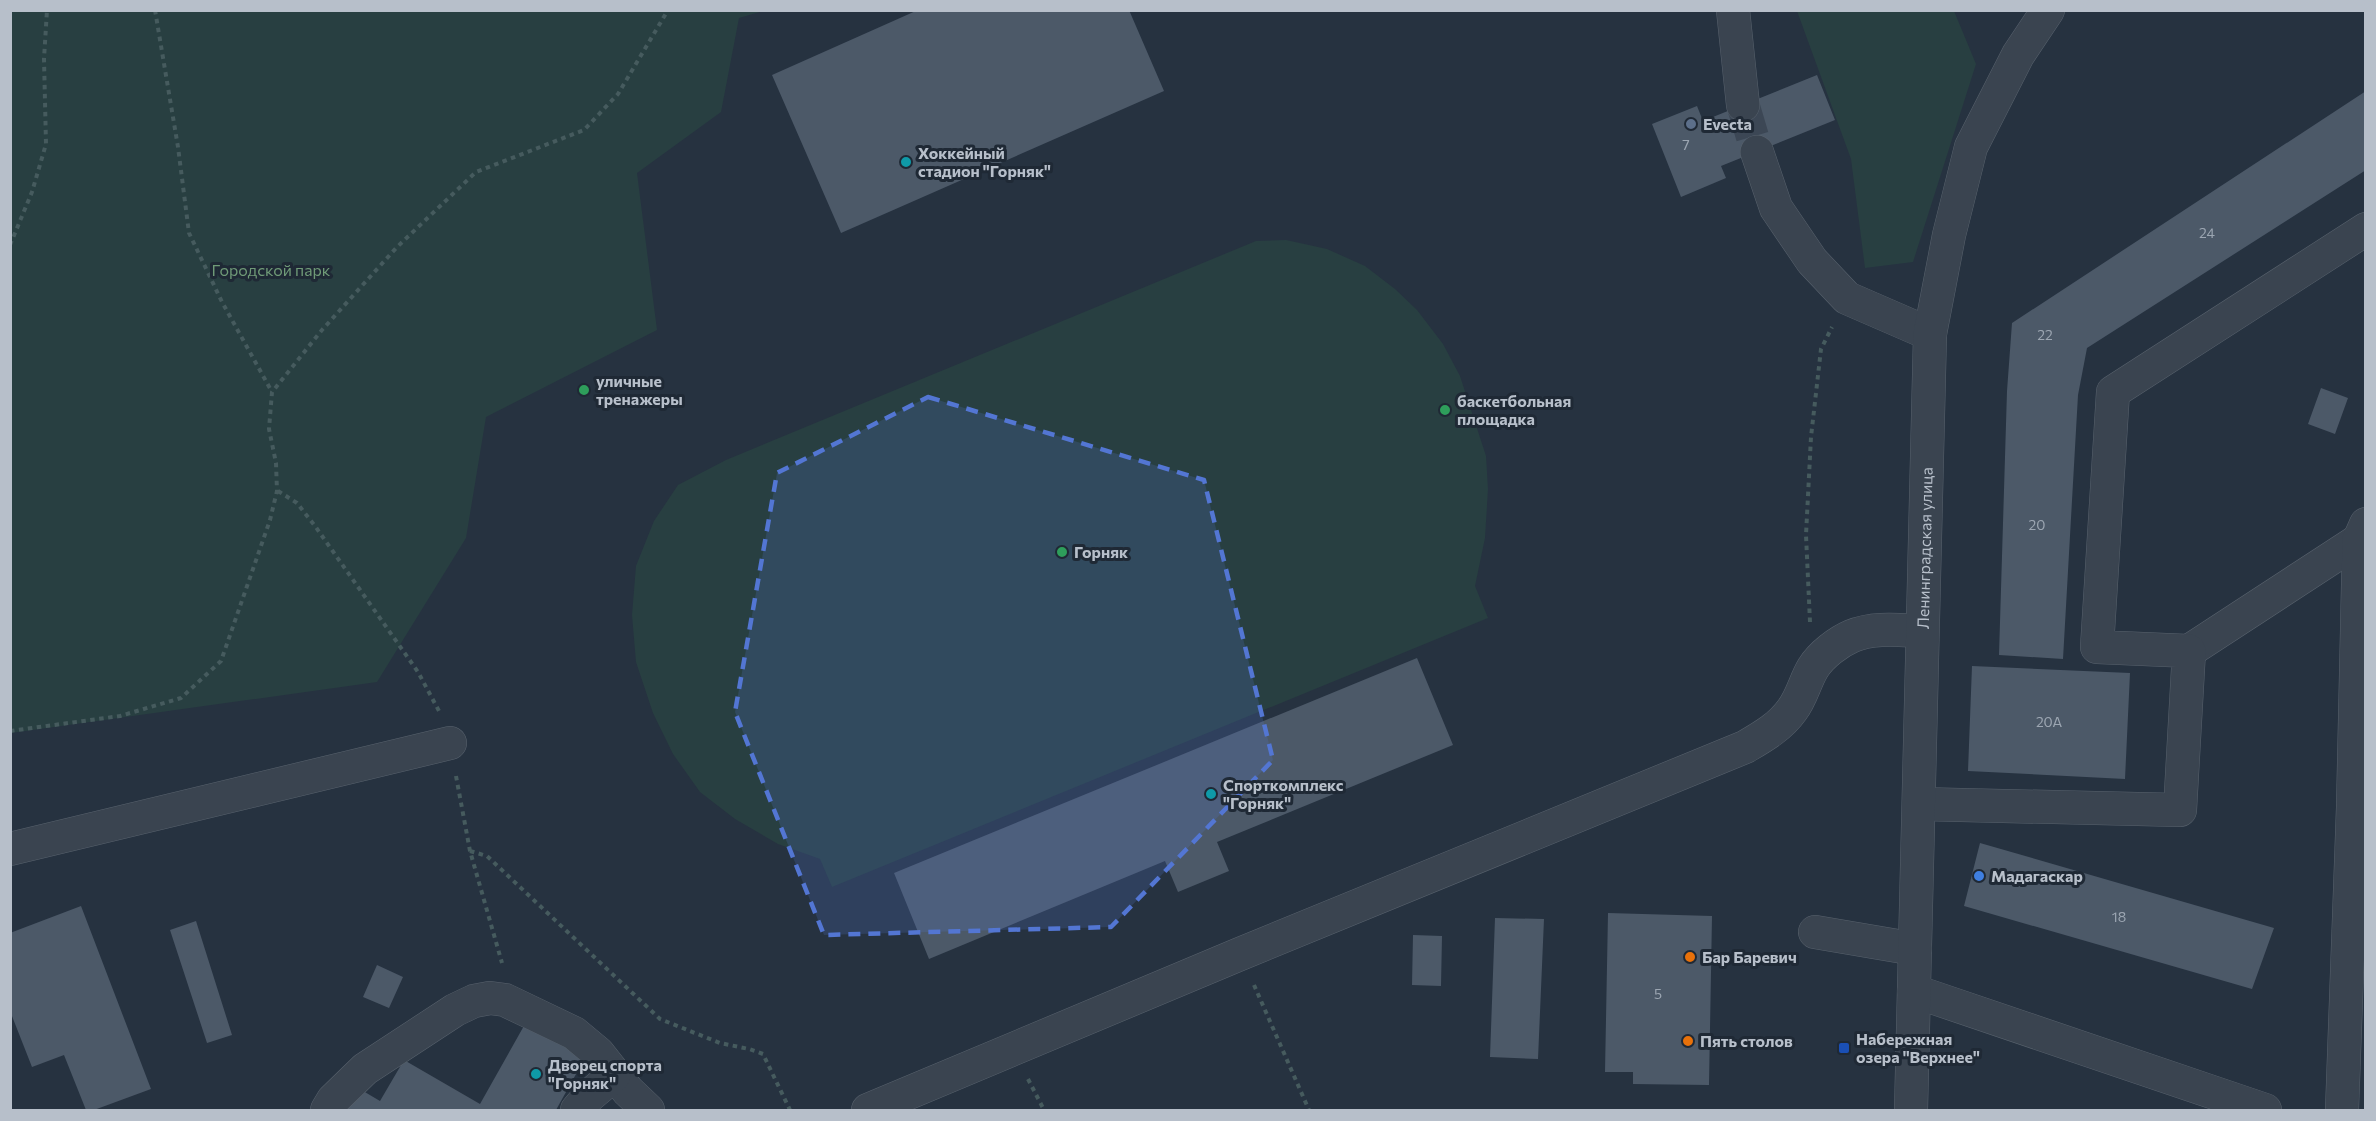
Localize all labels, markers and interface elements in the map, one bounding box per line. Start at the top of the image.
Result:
place label: Evecta [1703,114,1752,133]
marker: Evecta [1684,117,1698,131]
house number: 7 [1682,136,1690,153]
place label: Хоккейный стадион "Горняк" [918,143,1051,180]
marker: Хоккейный стадион "Горняк" [899,155,913,169]
house number: 24 [2199,224,2216,241]
park label: Городской парк [212,260,331,279]
house number: 22 [2037,326,2053,343]
place label: уличные тренажеры [596,371,683,408]
marker: уличные тренажеры [577,383,591,397]
place label: баскетбольная площадка [1457,391,1571,428]
marker: баскетбольная площадка [1438,403,1452,417]
street label: Ленинградская улица [1913,467,1936,629]
house number: 20 [2029,516,2045,533]
place label: Горняк [1074,542,1128,561]
marker: Горняк [1055,545,1069,559]
house number: 20А [2036,713,2062,730]
place label: Спорткомплекс "Горняк" [1223,775,1344,812]
marker: Спорткомплекс "Горняк" [1204,787,1218,801]
place label: Мадагаскар [1991,866,2083,885]
marker: Мадагаскар [1972,869,1986,883]
house number: 18 [2112,908,2126,925]
place label: Бар Баревич [1702,947,1797,966]
marker: Бар Баревич [1683,950,1697,964]
house number: 5 [1654,985,1662,1002]
place label: Набережная озера "Верхнее" [1856,1029,1980,1066]
place label: Пять столов [1700,1031,1793,1050]
marker: Пять столов [1681,1034,1695,1048]
marker: Набережная озера "Верхнее" [1837,1041,1851,1055]
place label: Дворец спорта "Горняк" [548,1055,662,1092]
marker: Дворец спорта "Горняк" [529,1067,543,1081]

